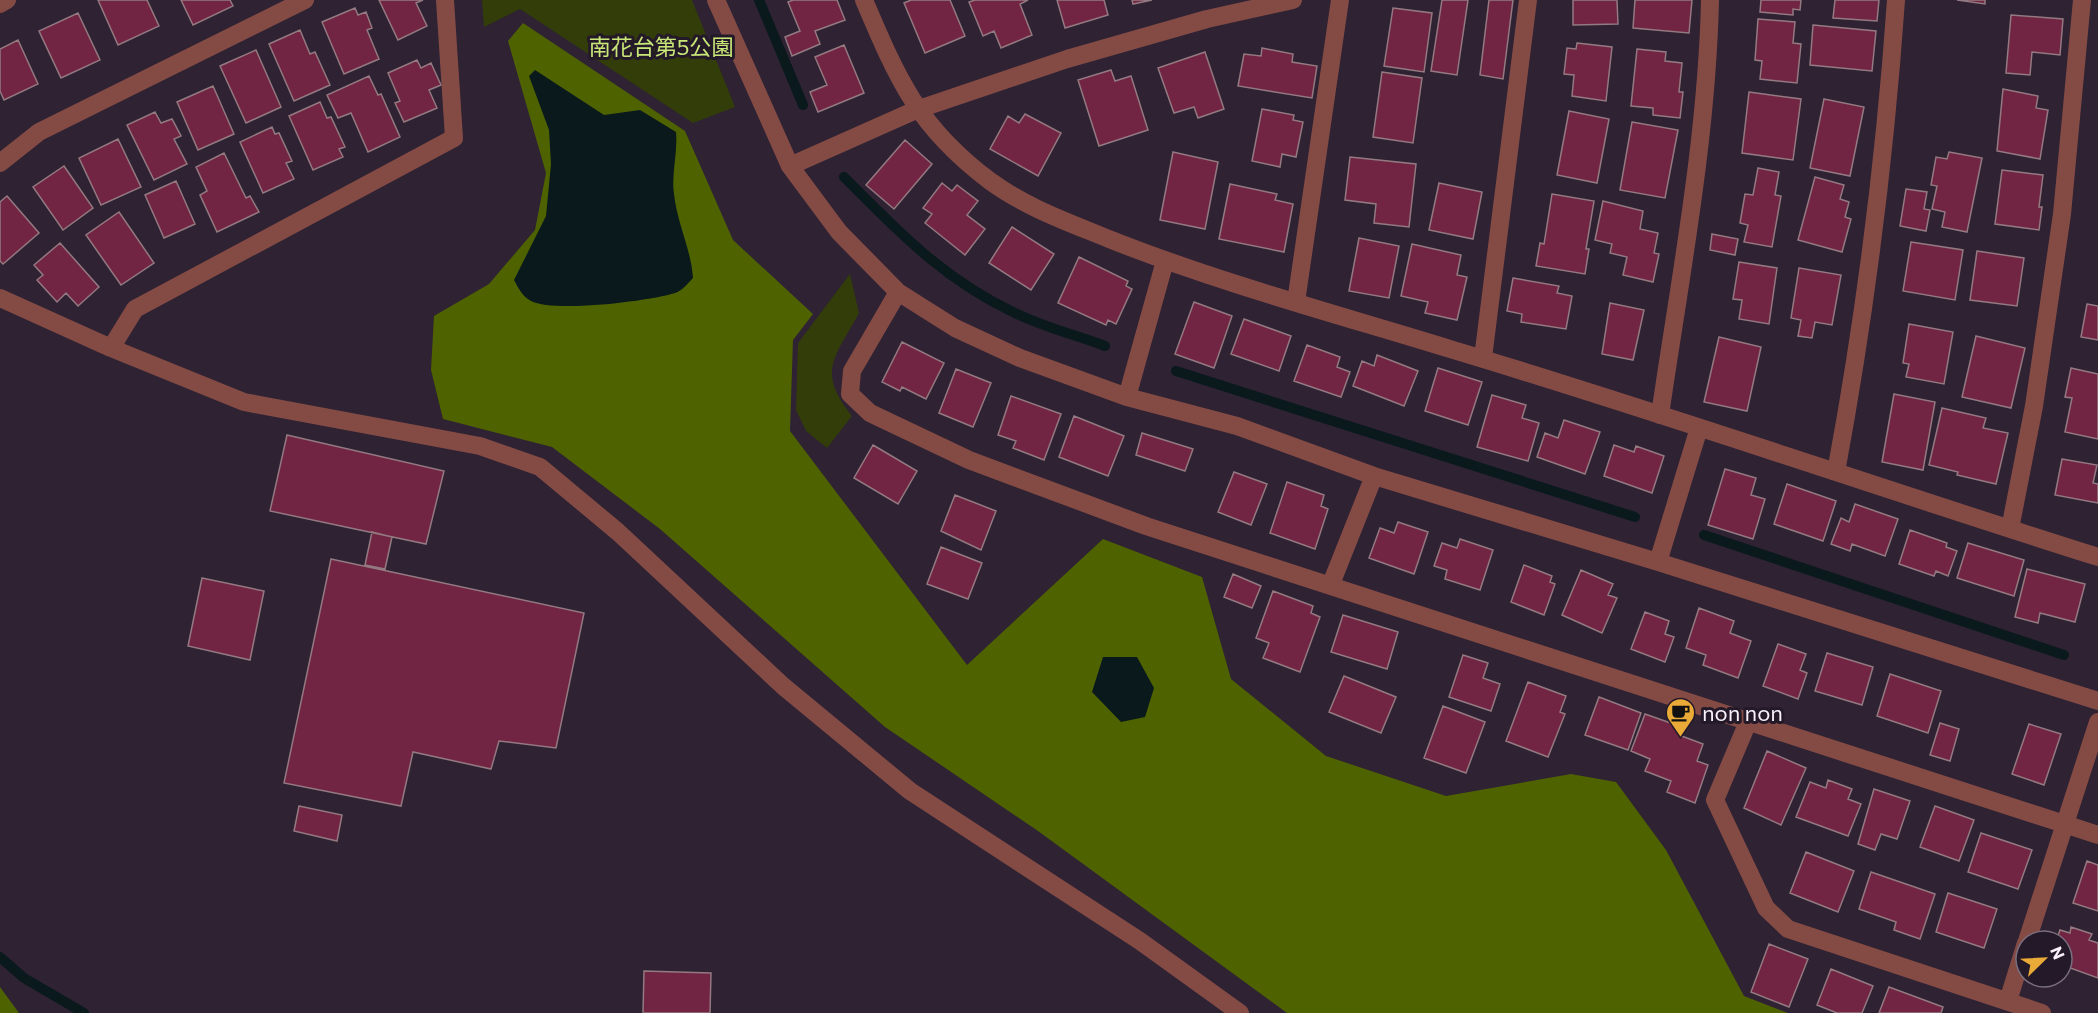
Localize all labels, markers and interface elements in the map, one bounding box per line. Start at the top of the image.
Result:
park label: 南花台第5公園 [589,33,733,60]
cafe icon: non non [1665,696,1697,738]
place label: non non [1702,699,1783,726]
north arrow [2014,929,2074,989]
text: N [2047,943,2069,962]

